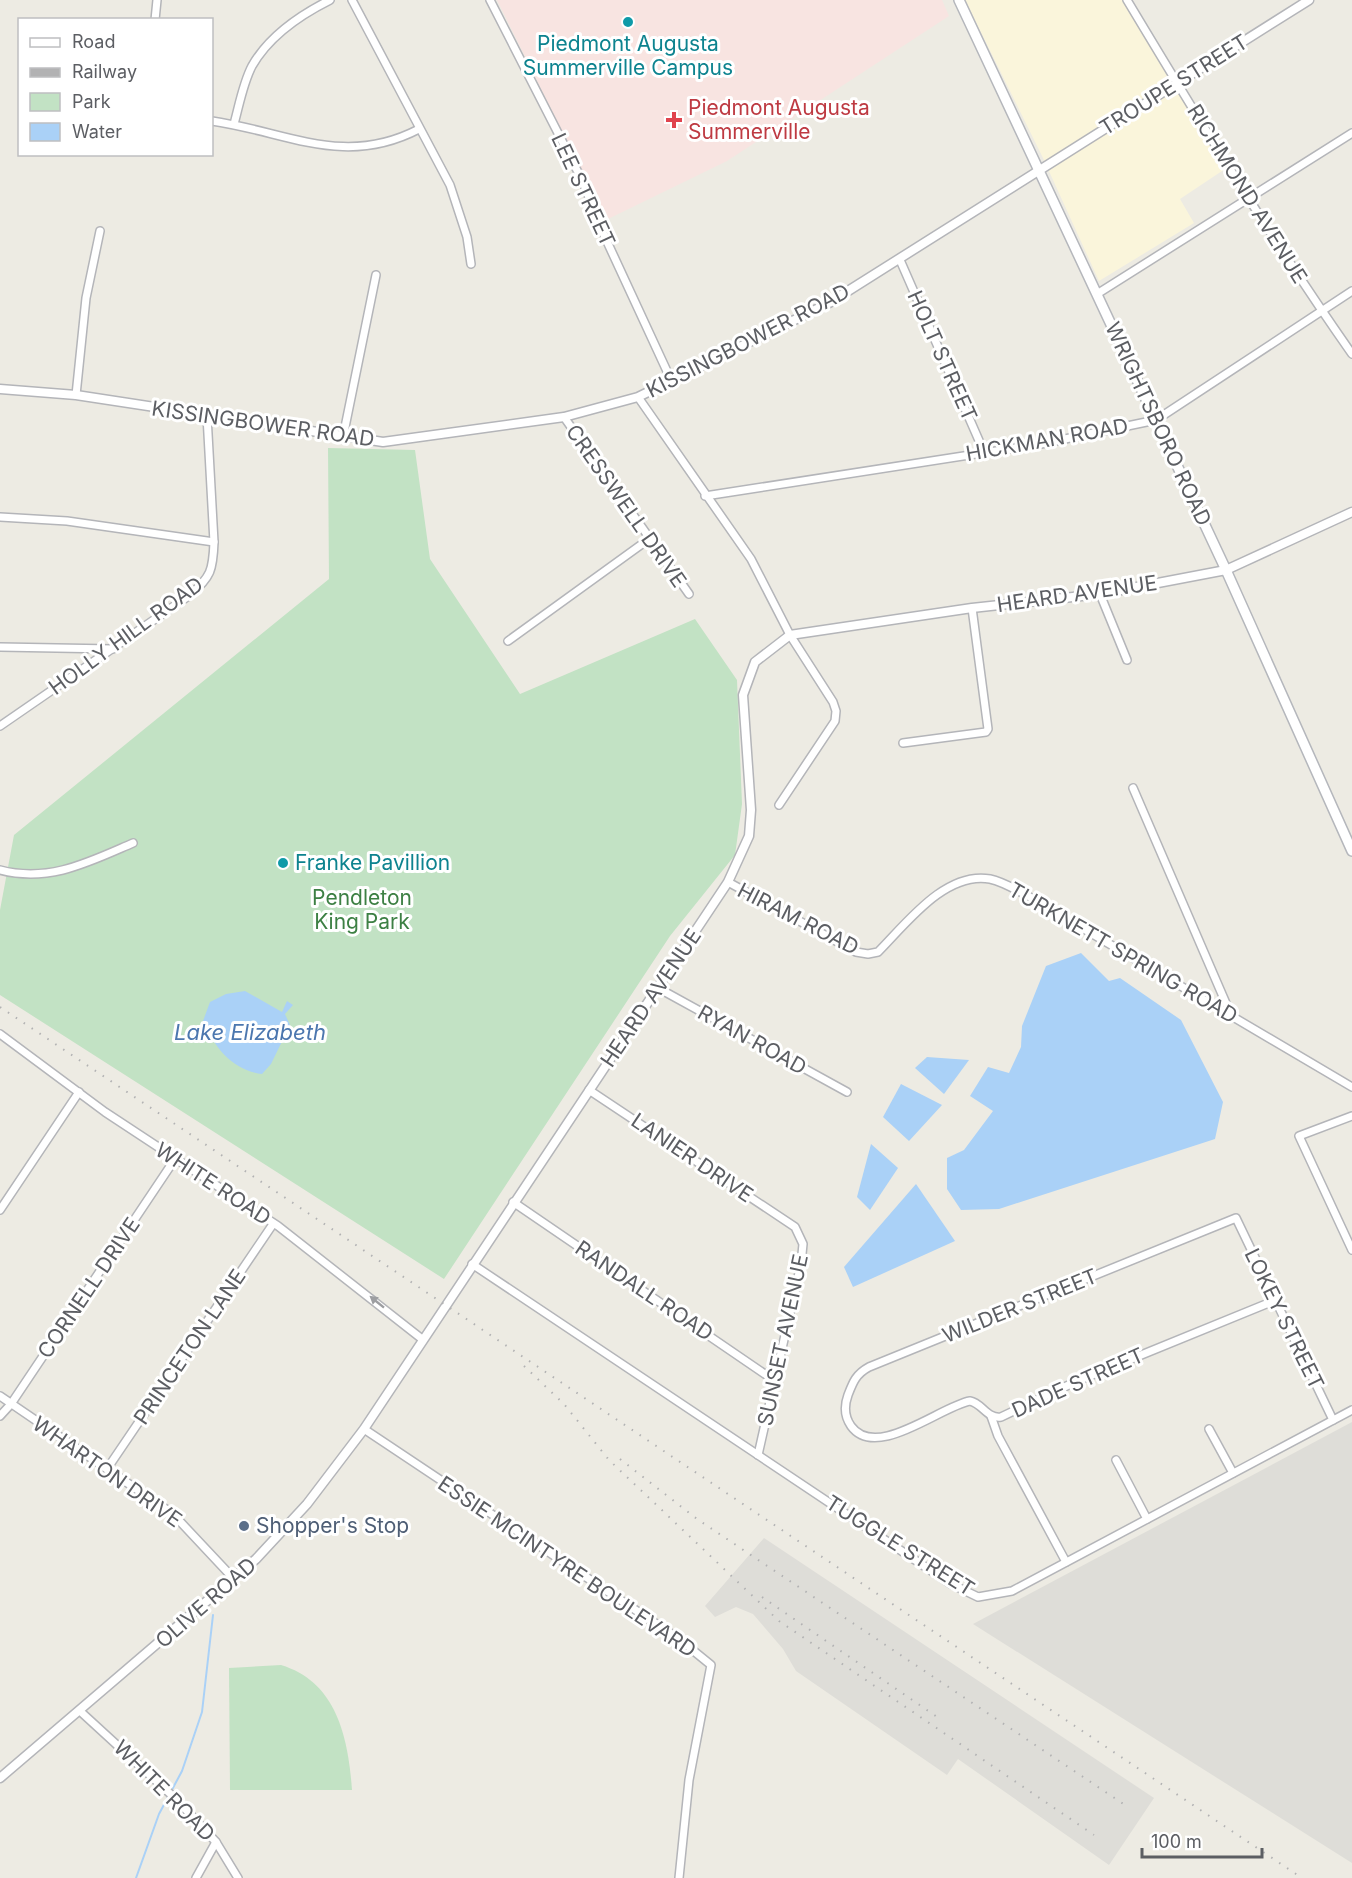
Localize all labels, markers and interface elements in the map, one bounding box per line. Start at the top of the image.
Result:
marker: Piedmont Augusta Summerville Campus [621,15,635,29]
legend [18,18,213,156]
street label: TROUPE STREET [1095,29,1252,140]
text: Road [72,31,115,52]
place label: Piedmont Augusta Summerville Campus [523,31,733,80]
text: Railway [72,61,137,82]
text: Park [72,91,111,112]
place label: Piedmont Augusta Summerville [688,95,870,144]
street label: RICHMOND AVENUE [1182,100,1313,288]
marker: Piedmont Augusta Summerville [665,111,683,129]
text: Water [72,121,122,142]
street label: LEE STREET [546,129,621,251]
street label: KISSINGBOWER ROAD [642,278,854,403]
street label: HOLT STREET [902,287,982,425]
street label: WRIGHTSBORO ROAD [1100,318,1217,530]
street label: KISSINGBOWER ROAD [150,395,376,452]
street label: HICKMAN ROAD [964,413,1130,466]
street label: CRESSWELL DRIVE [561,420,692,592]
street label: HEARD AVENUE [995,570,1159,617]
street label: HOLLY HILL ROAD [44,571,208,700]
place label: Franke Pavillion [295,850,450,875]
marker: Franke Pavillion [276,856,290,870]
street label: HIRAM ROAD [733,877,863,960]
street label: TURKNETT SPRING ROAD [1004,877,1242,1028]
park label: Pendleton King Park [312,885,412,934]
street label: HEARD AVENUE [595,924,706,1072]
street label: RYAN ROAD [694,999,811,1080]
water label: Lake Elizabeth [174,1019,326,1045]
street label: LANIER DRIVE [627,1108,758,1207]
street label: WHITE ROAD [151,1137,276,1230]
street label: CORNELL DRIVE [32,1213,145,1363]
street label: RANDALL ROAD [571,1235,718,1346]
street label: LOKEY STREET [1240,1244,1329,1393]
street label: SUNSET AVENUE [752,1252,813,1428]
street label: WILDER STREET [939,1263,1101,1348]
street label: PRINCETON LANE [128,1264,251,1429]
one-way arrow [369,1296,385,1309]
street label: DADE STREET [1008,1342,1148,1423]
street label: WHARTON DRIVE [28,1411,187,1532]
street label: ESSIE MCINTYRE BOULEVARD [433,1471,701,1662]
street label: TUGGLE STREET [821,1490,979,1601]
place label: Shopper's Stop [256,1513,409,1538]
marker: Shopper's Stop [237,1519,251,1533]
street label: OLIVE ROAD [150,1552,261,1653]
street label: WHITE ROAD [109,1735,220,1846]
scale bar [1142,1821,1262,1859]
text: 100 m [1151,1831,1202,1852]

